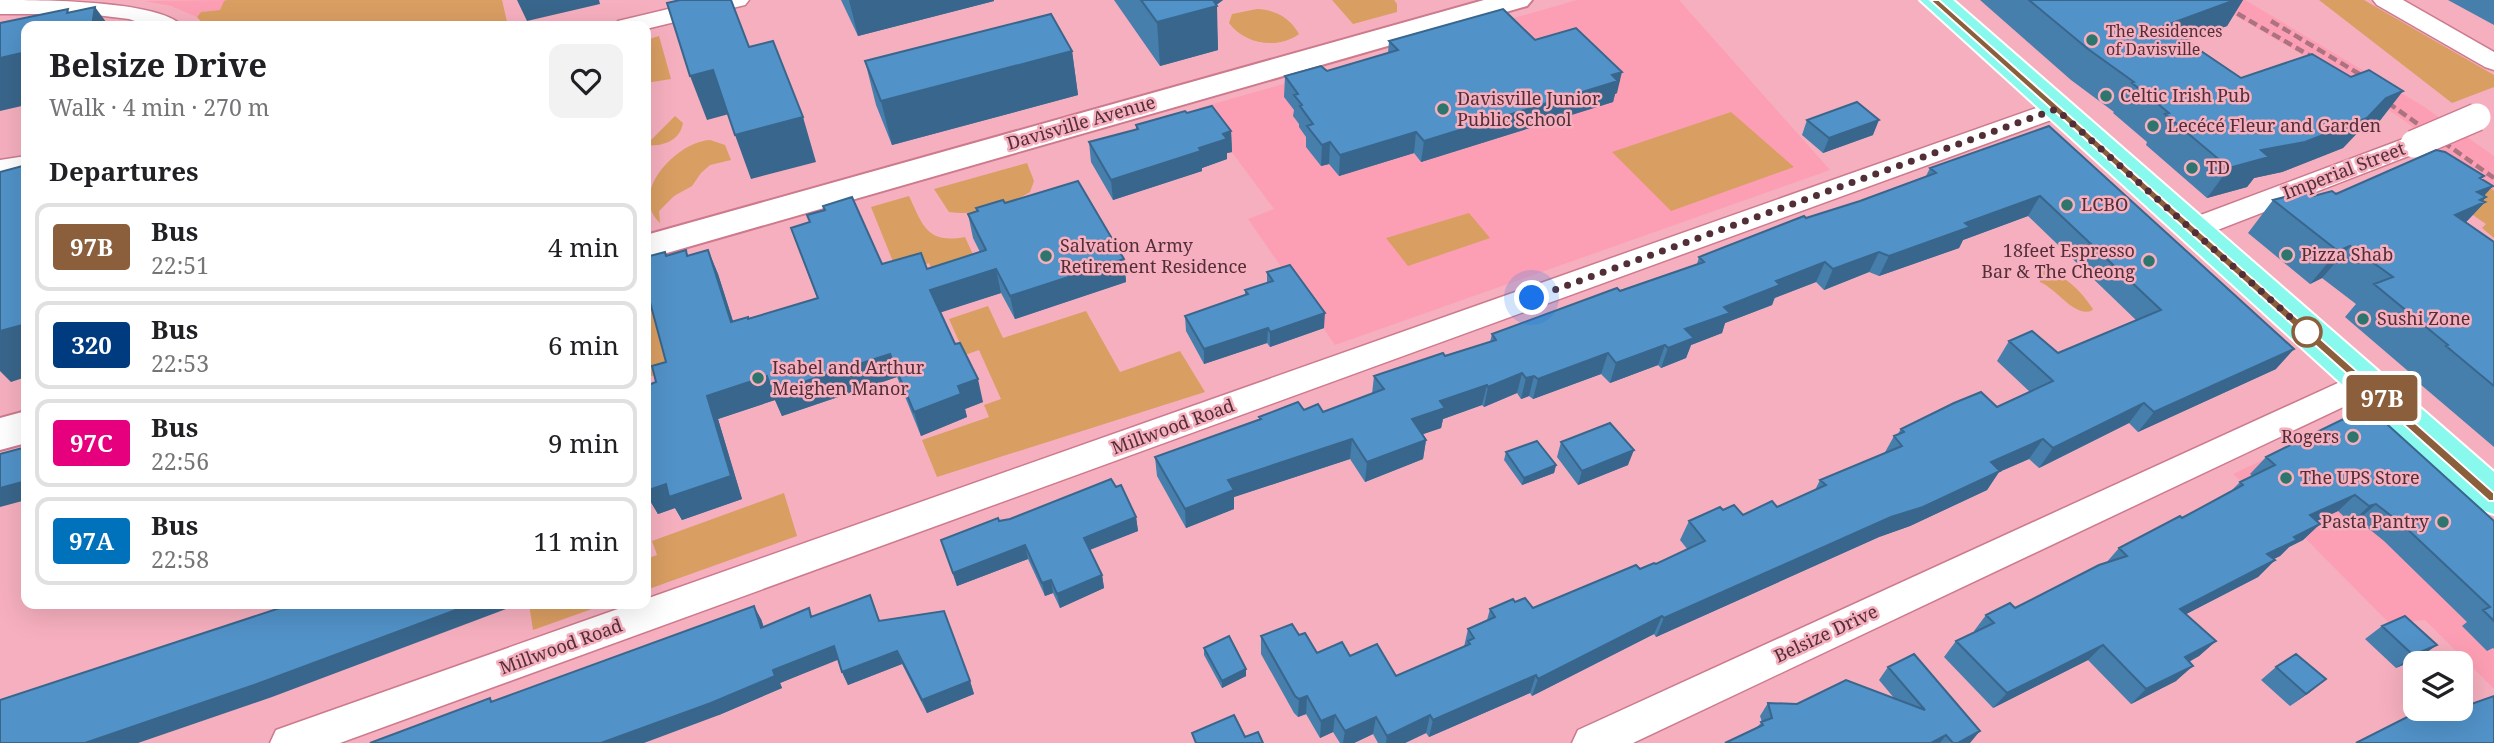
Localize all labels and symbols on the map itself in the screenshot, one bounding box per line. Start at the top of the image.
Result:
place label: The Residences of Davisville [2106,20,2222,60]
marker: The Residences of Davisville [2084,32,2100,48]
place label: Celtic Irish Pub [2120,83,2250,107]
place label: Davisville Junior Public School [1457,86,1601,131]
marker: Celtic Irish Pub [2098,88,2114,104]
street label: Davisville Avenue [1004,89,1158,155]
marker: Davisville Junior Public School [1435,101,1451,117]
place label: Lecécé Fleur and Garden [2167,113,2382,137]
marker: Lecécé Fleur and Garden [2145,118,2161,134]
street label: Imperial Street [2279,136,2408,204]
place label: TD [2206,155,2230,179]
marker: TD [2184,160,2200,176]
place label: LCBO [2081,192,2128,216]
marker: LCBO [2059,197,2075,213]
place label: Salvation Army Retirement Residence [1060,233,1247,278]
place label: 18feet Espresso Bar & The Cheong [1981,238,2135,283]
place label: Pizza Shab [2301,242,2393,266]
marker: Pizza Shab [2279,247,2295,263]
marker: Salvation Army Retirement Residence [1038,248,1054,264]
marker: 18feet Espresso Bar & The Cheong [2141,253,2157,269]
your location [1514,280,1549,315]
place label: Sushi Zone [2377,306,2471,330]
marker: Sushi Zone [2355,311,2371,327]
unlabelled marker [2292,317,2322,347]
place label: Isabel and Arthur Meighen Manor [772,355,925,400]
marker: Isabel and Arthur Meighen Manor [750,370,766,386]
line badge: 97B [2342,375,2422,421]
street label: Millwood Road [1108,393,1237,459]
place label: Rogers [2281,424,2339,448]
marker: Rogers [2345,429,2361,445]
place label: The UPS Store [2300,465,2420,489]
marker: The UPS Store [2278,470,2294,486]
place label: Pasta Pantry [2321,509,2430,533]
marker: Pasta Pantry [2435,514,2451,530]
street label: Belsize Drive [1770,599,1881,668]
street label: Millwood Road [496,613,625,679]

